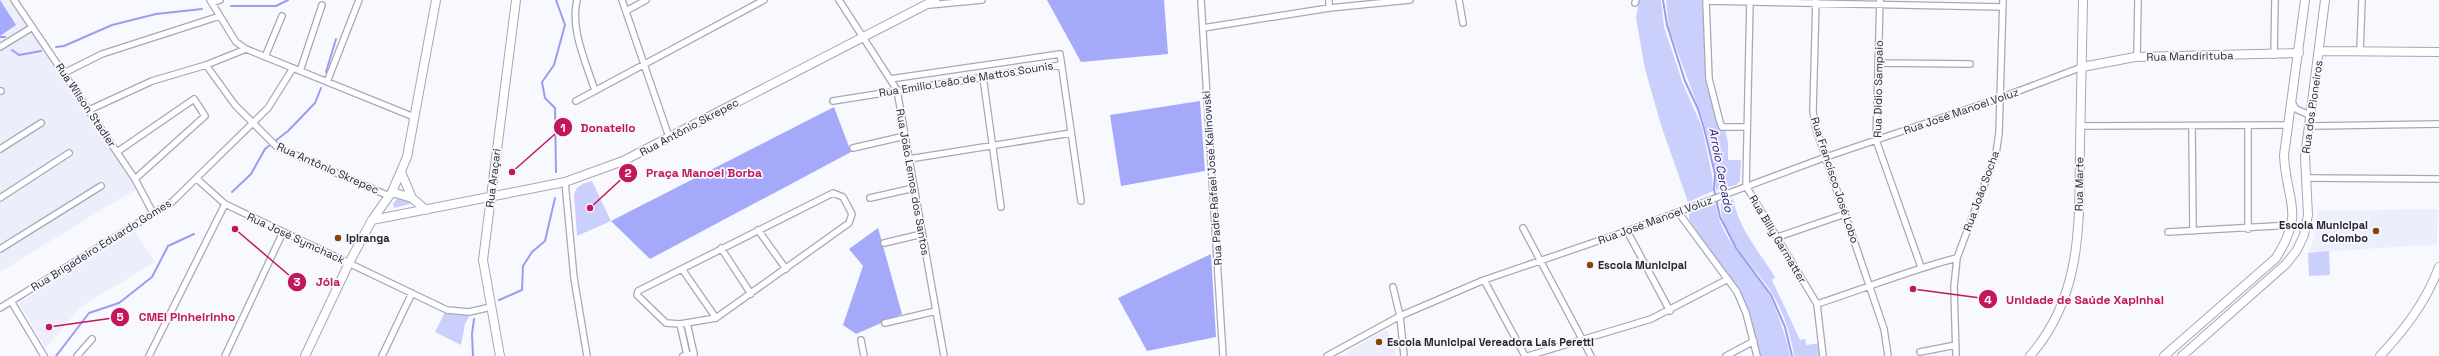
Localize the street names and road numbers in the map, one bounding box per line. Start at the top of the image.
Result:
street label: Rua Didio Sampaio [1870,40,1886,138]
street label: Rua Mandirituba [2146,48,2234,64]
street label: Rua Emilio Leão de Mattos Sounis [878,58,1054,100]
street label: Rua dos Pioneiros [2299,59,2325,154]
street label: Rua Wilson Stadler [53,60,119,150]
street label: Rua José Manoel Voluz [1902,85,2021,137]
street label: Rua Padre Rafael José Kalinowski [1199,90,1225,266]
street label: Rua Antônio Skrepec [637,95,741,159]
street label: Rua João Lemos dos Santos [893,108,933,257]
street label: Rua Francisco José Lobo [1808,115,1862,245]
street label: Rua Antônio Skrepec [275,139,381,197]
street label: Rua Araçari [482,147,504,208]
street label: Rua João Socha [1960,148,2002,233]
street label: Rua Marte [2072,157,2086,211]
street label: Rua Billy Garmatter [1746,192,1810,286]
street label: Rua José Manoel Voluz [1596,193,1714,247]
street label: Rua Brigadeiro Eduardo Gomes [28,196,174,294]
street label: Rua José Symchack [245,209,347,267]

